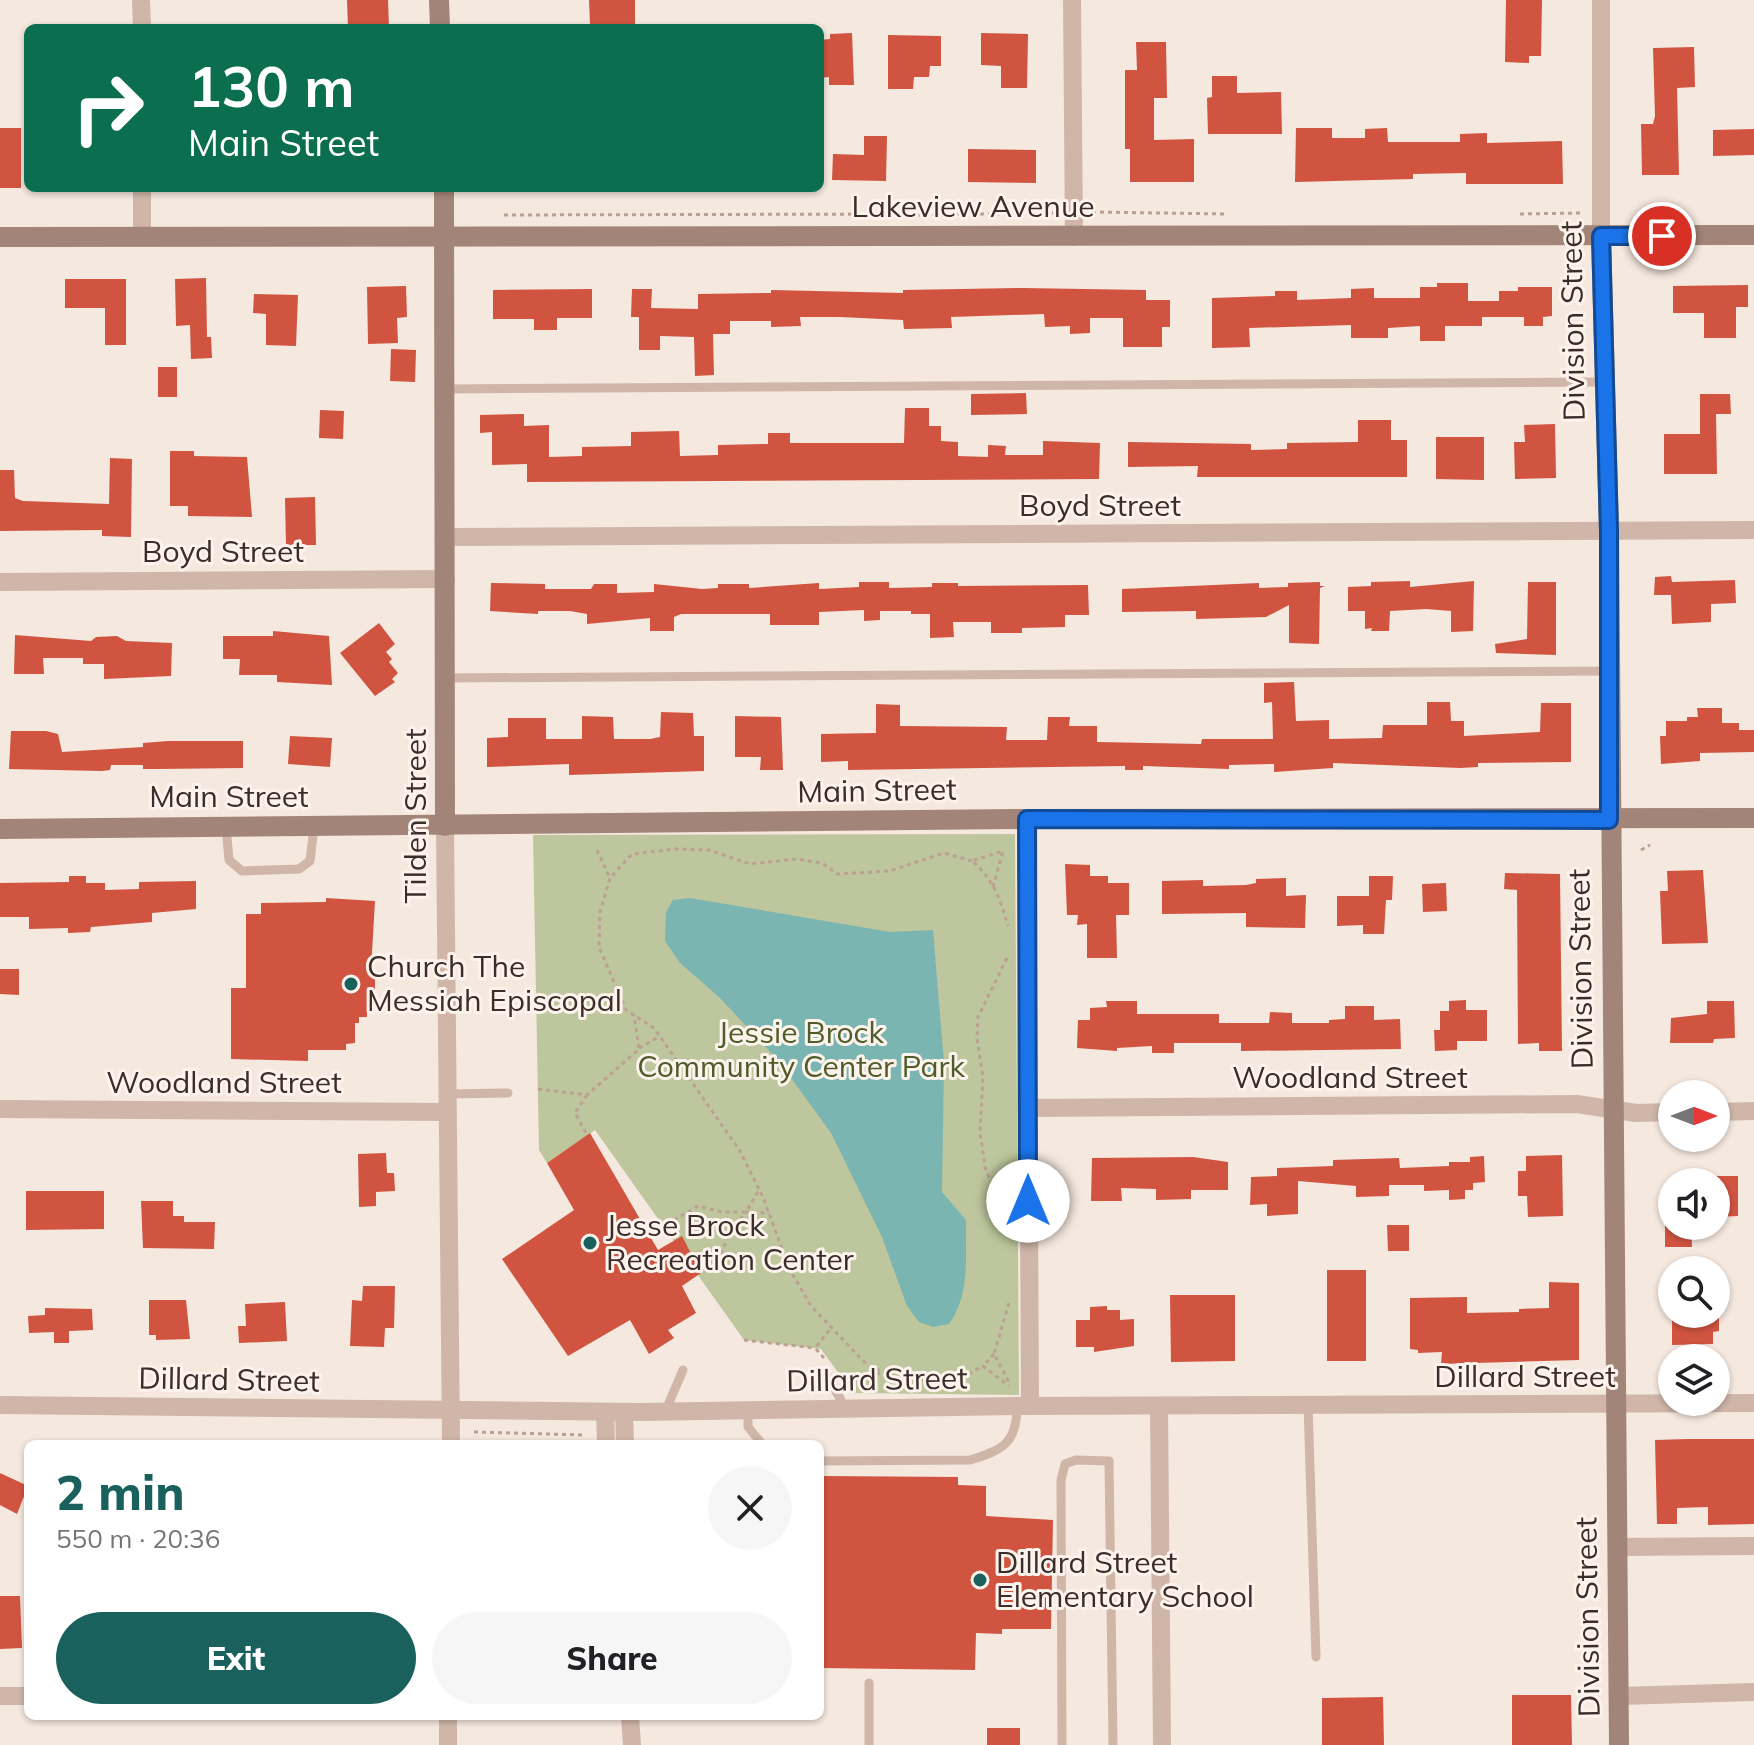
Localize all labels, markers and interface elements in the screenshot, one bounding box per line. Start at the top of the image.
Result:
text: 130 m [188,51,355,121]
icon: right [56,56,160,160]
text: Main Street [188,120,379,165]
street label: Lakeview Avenue [851,187,1095,225]
pin [1628,202,1696,270]
icon: arrive [1640,214,1684,258]
street label: Division Street [1551,221,1593,421]
street label: Boyd Street [1019,486,1181,524]
street label: Boyd Street [142,532,304,570]
street label: Tilden Street [396,728,434,904]
street label: Main Street [797,770,957,810]
street label: Main Street [149,777,309,815]
street label: Division Street [1559,869,1601,1069]
place label: Church The Messiah Episcopal [367,947,622,1019]
marker: Church The Messiah Episcopal [342,975,360,993]
park label: Jessie Brock Community Center Park [637,1013,965,1085]
street label: Woodland Street [1232,1058,1468,1096]
street label: Woodland Street [106,1063,342,1101]
north arrow [1658,1080,1730,1152]
map controls [1658,1080,1730,1416]
position arrow [986,1159,1070,1243]
button: sound [1658,1168,1730,1240]
place label: Jesse Brock Recreation Center [606,1206,854,1278]
marker: Jesse Brock Recreation Center [581,1234,599,1252]
button: search [1658,1256,1730,1328]
button: layers [1658,1344,1730,1416]
street label: Dillard Street [1434,1357,1616,1395]
street label: Dillard Street [138,1358,320,1400]
street label: Dillard Street [786,1358,968,1400]
text: 2 min [56,1462,185,1522]
button: close [708,1466,792,1550]
street label: Division Street [1566,1517,1608,1717]
text: 550 m · 20:36 [56,1522,220,1555]
place label: Dillard Street Elementary School [996,1543,1254,1615]
marker: Dillard Street Elementary School [971,1571,989,1589]
button: Exit [56,1612,416,1704]
button: Share [432,1612,792,1704]

